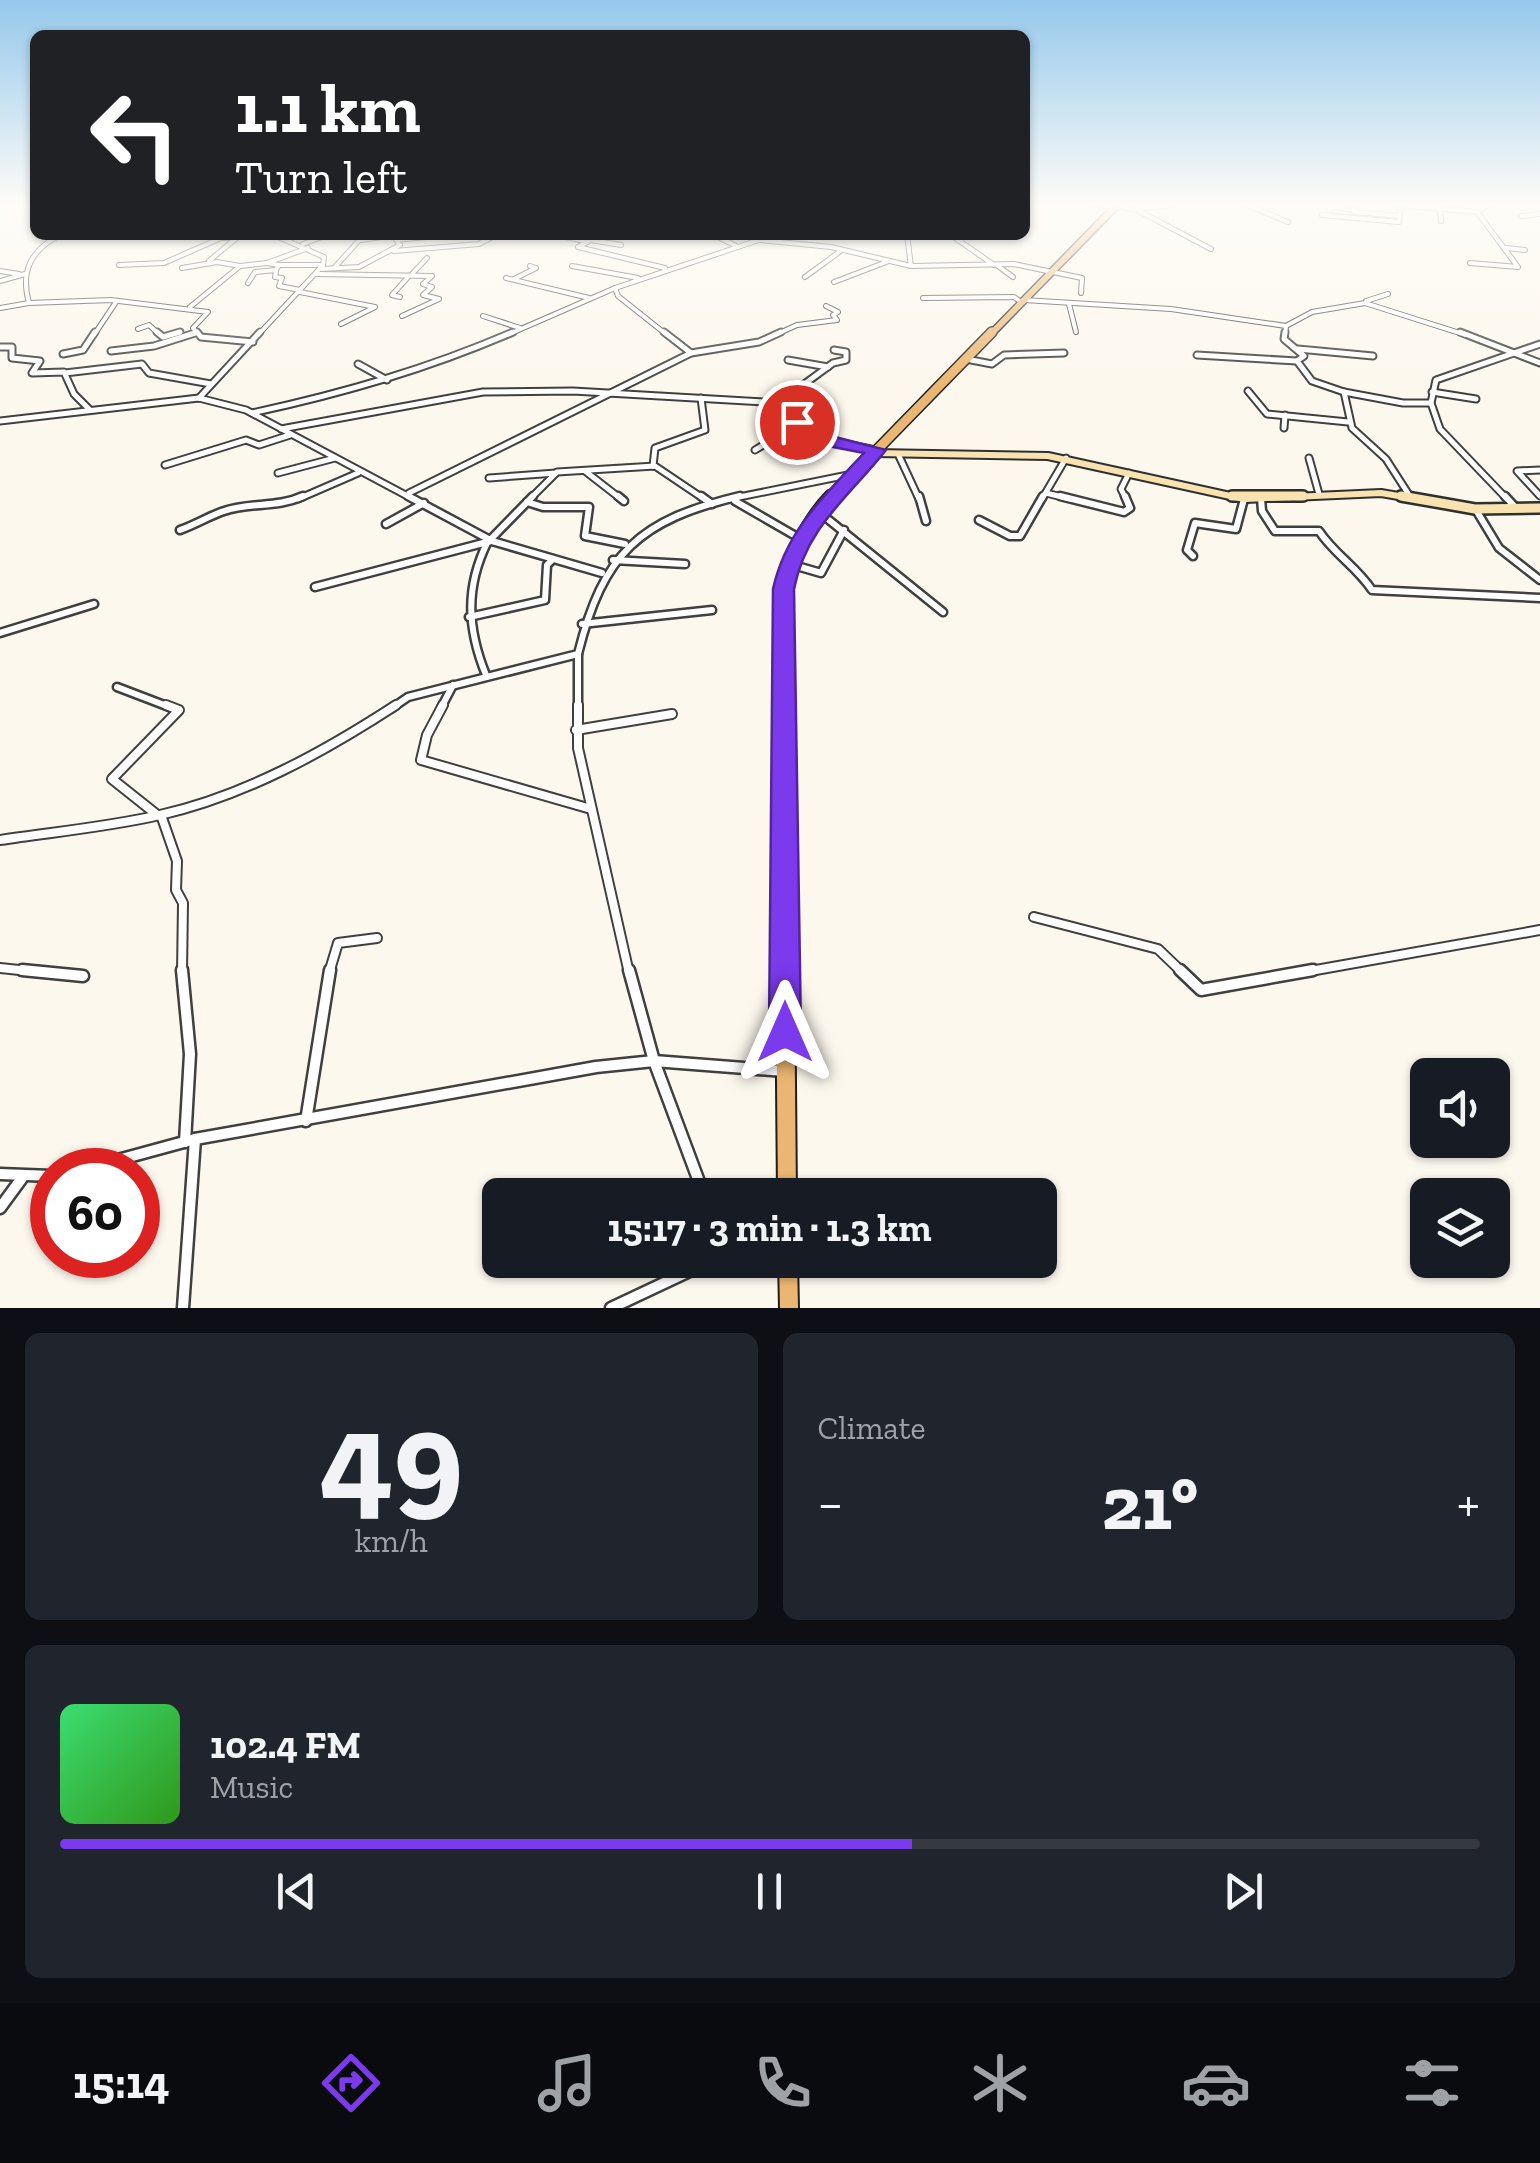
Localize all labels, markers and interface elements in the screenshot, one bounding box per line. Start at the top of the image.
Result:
text: 1.1 km [235,66,421,150]
icon: left [70,70,200,200]
text: Turn left [235,151,407,205]
pin [755,380,840,465]
icon: arrive [770,395,825,450]
position arrow [733,980,837,1084]
map controls [1410,1058,1510,1278]
button: sound [1410,1058,1510,1158]
speed limit sign: 60 [30,1148,160,1278]
button: layers [1410,1178,1510,1278]
text: 15:17 · 3 min · 1.3 km [607,1205,932,1251]
text: 49 [319,1379,463,1535]
text: Climate [818,1409,926,1447]
text: 21° [1102,1458,1198,1548]
text: − [818,1470,843,1536]
text: + [1457,1470,1480,1536]
text: km/h [355,1522,428,1560]
text: 102.4 FM [210,1722,361,1768]
text: Music [210,1768,293,1806]
icon: previous [269,1864,324,1919]
icon: pause [742,1864,797,1919]
icon: next [1216,1864,1271,1919]
icon: directions [316,2048,386,2118]
icon: music [532,2048,602,2118]
icon: phone [748,2048,818,2118]
icon: climate [965,2048,1035,2118]
icon: car [1181,2048,1251,2118]
icon: filters [1397,2048,1467,2118]
text: 15:14 [73,2056,170,2110]

